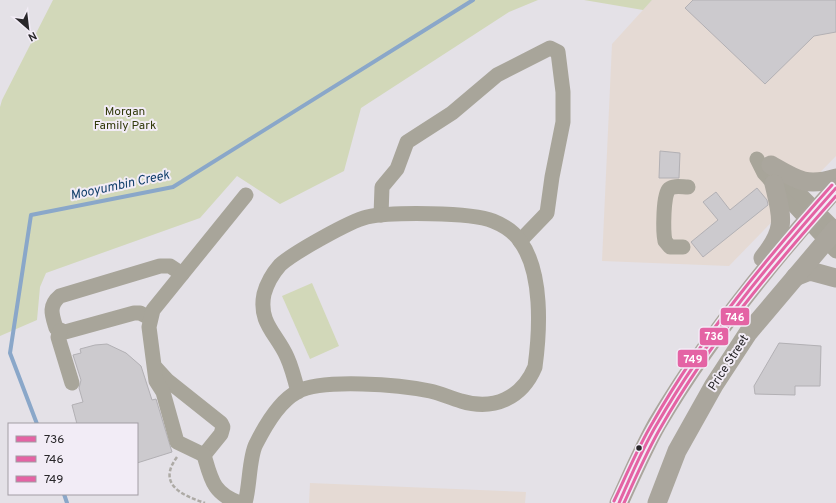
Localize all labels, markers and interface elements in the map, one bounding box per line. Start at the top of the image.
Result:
north arrow [8,8,48,48]
text: N [25,28,39,44]
park label: Morgan Family Park [94,104,156,134]
water label: Mooyumbin Creek [69,168,172,204]
line badge: 746 [720,307,750,326]
text: 746 [726,311,745,325]
line badge: 736 [699,327,729,346]
text: 736 [704,330,724,344]
street label: Price Street [705,332,753,394]
line badge: 749 [677,349,708,368]
text: 749 [684,353,703,367]
legend [8,423,138,495]
text: 736 [44,432,64,448]
unlabelled marker [634,443,644,453]
text: 746 [44,452,64,468]
text: 749 [44,472,64,488]

